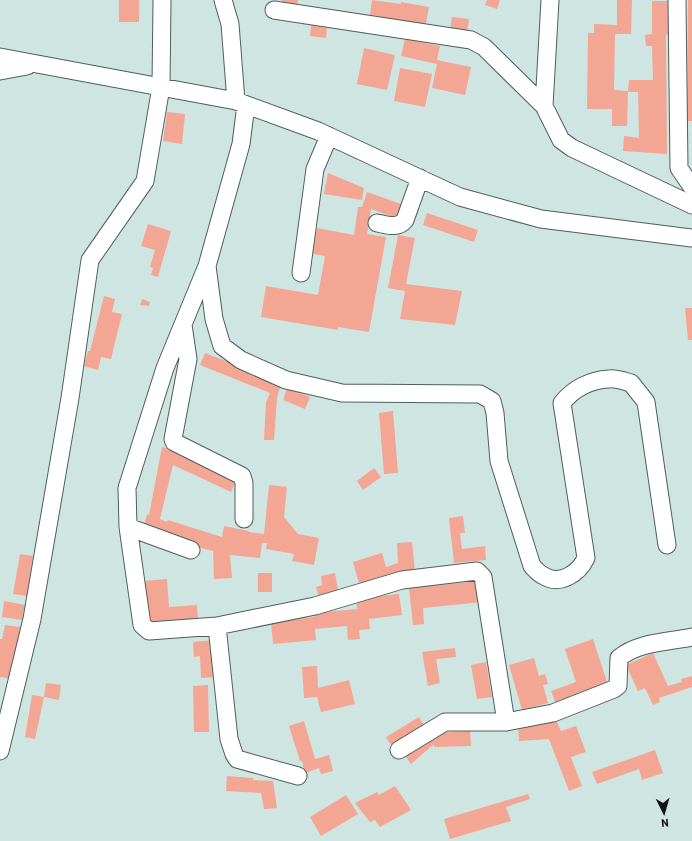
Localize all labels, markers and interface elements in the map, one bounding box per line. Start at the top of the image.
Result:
north arrow [644,793,684,833]
text: N [661,817,669,830]

